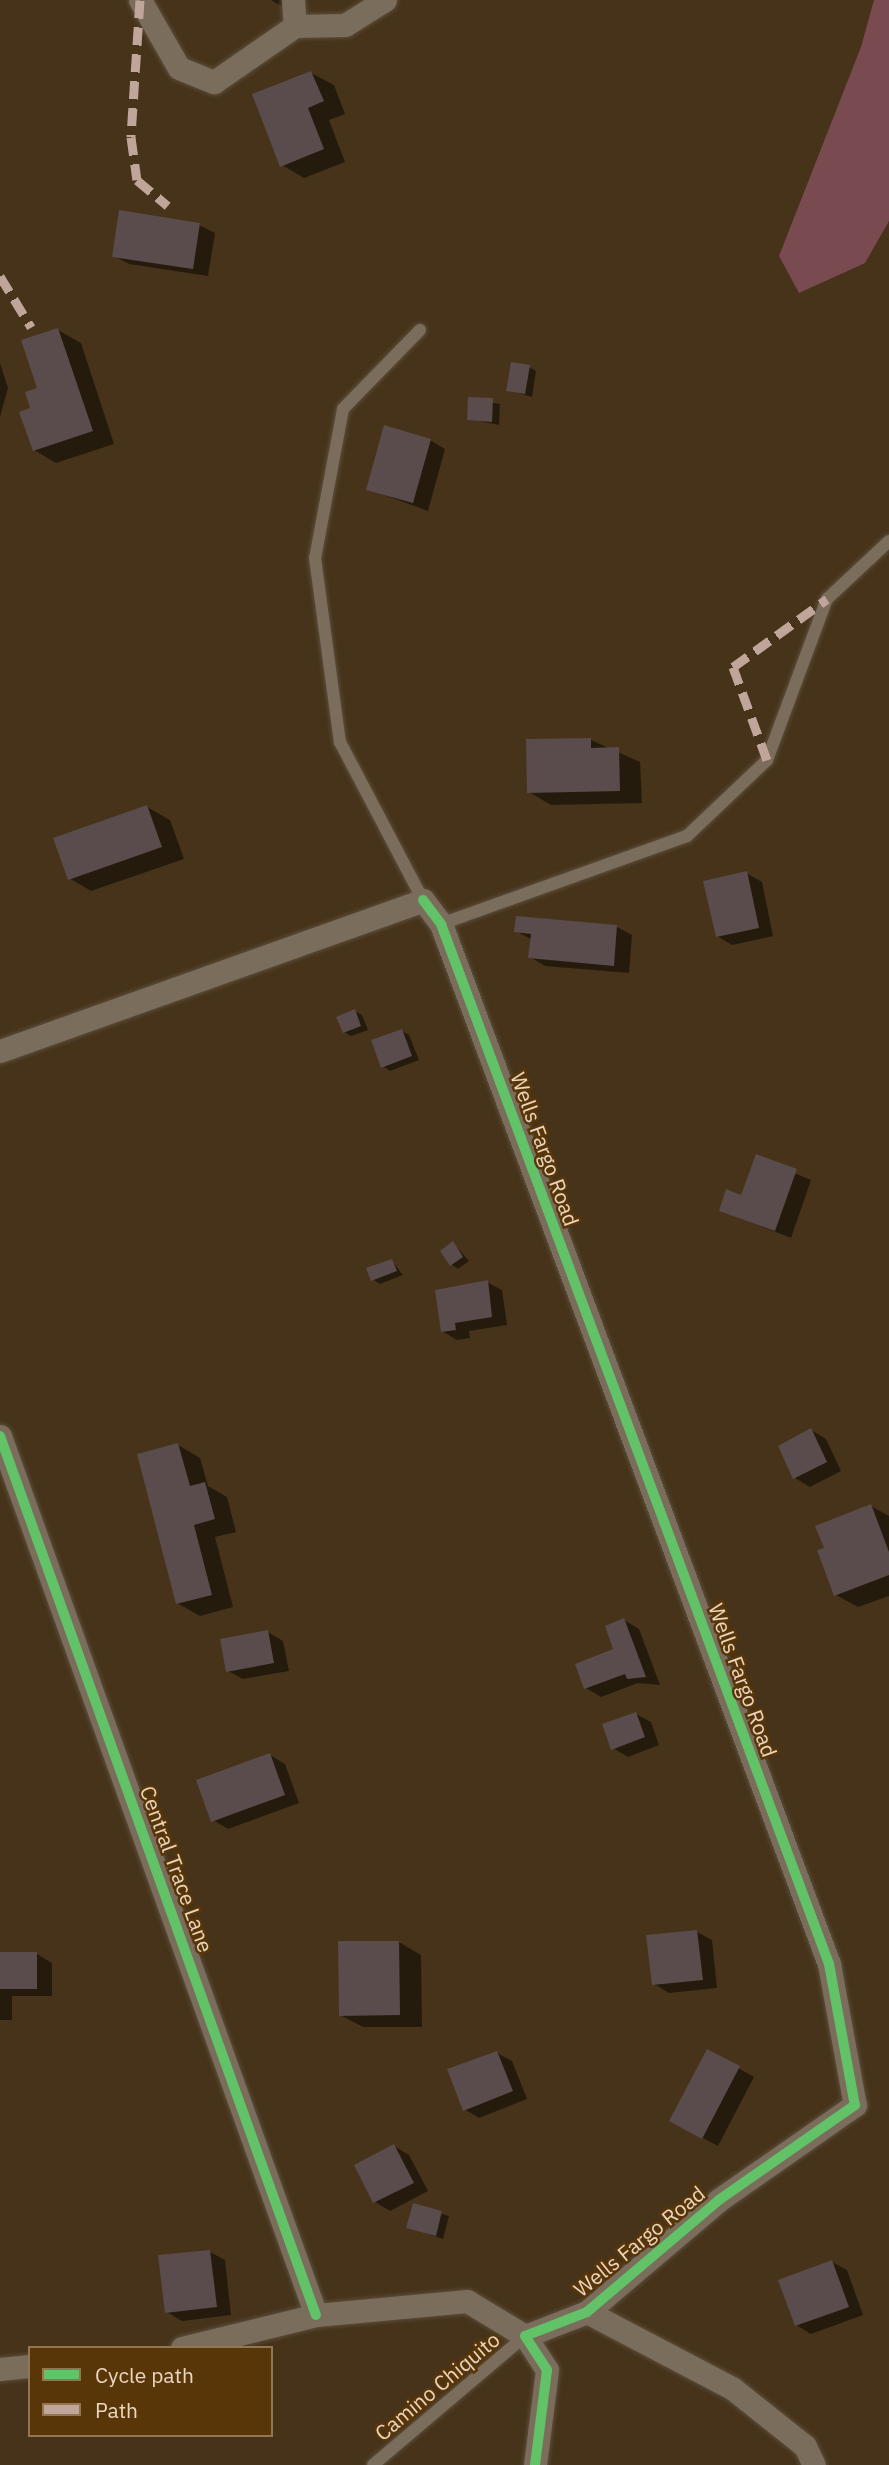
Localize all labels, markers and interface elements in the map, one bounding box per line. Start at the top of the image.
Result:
street label: Wells Fargo Road [506,1069,584,1229]
street label: Wells Fargo Road [704,1600,782,1760]
street label: Central Trace Lane [135,1782,219,1956]
street label: Wells Fargo Road [568,2180,710,2302]
street label: Camino Chiquito [369,2326,505,2446]
legend [28,2346,273,2437]
text: Cycle path [95,2361,194,2389]
text: Path [95,2396,138,2424]

